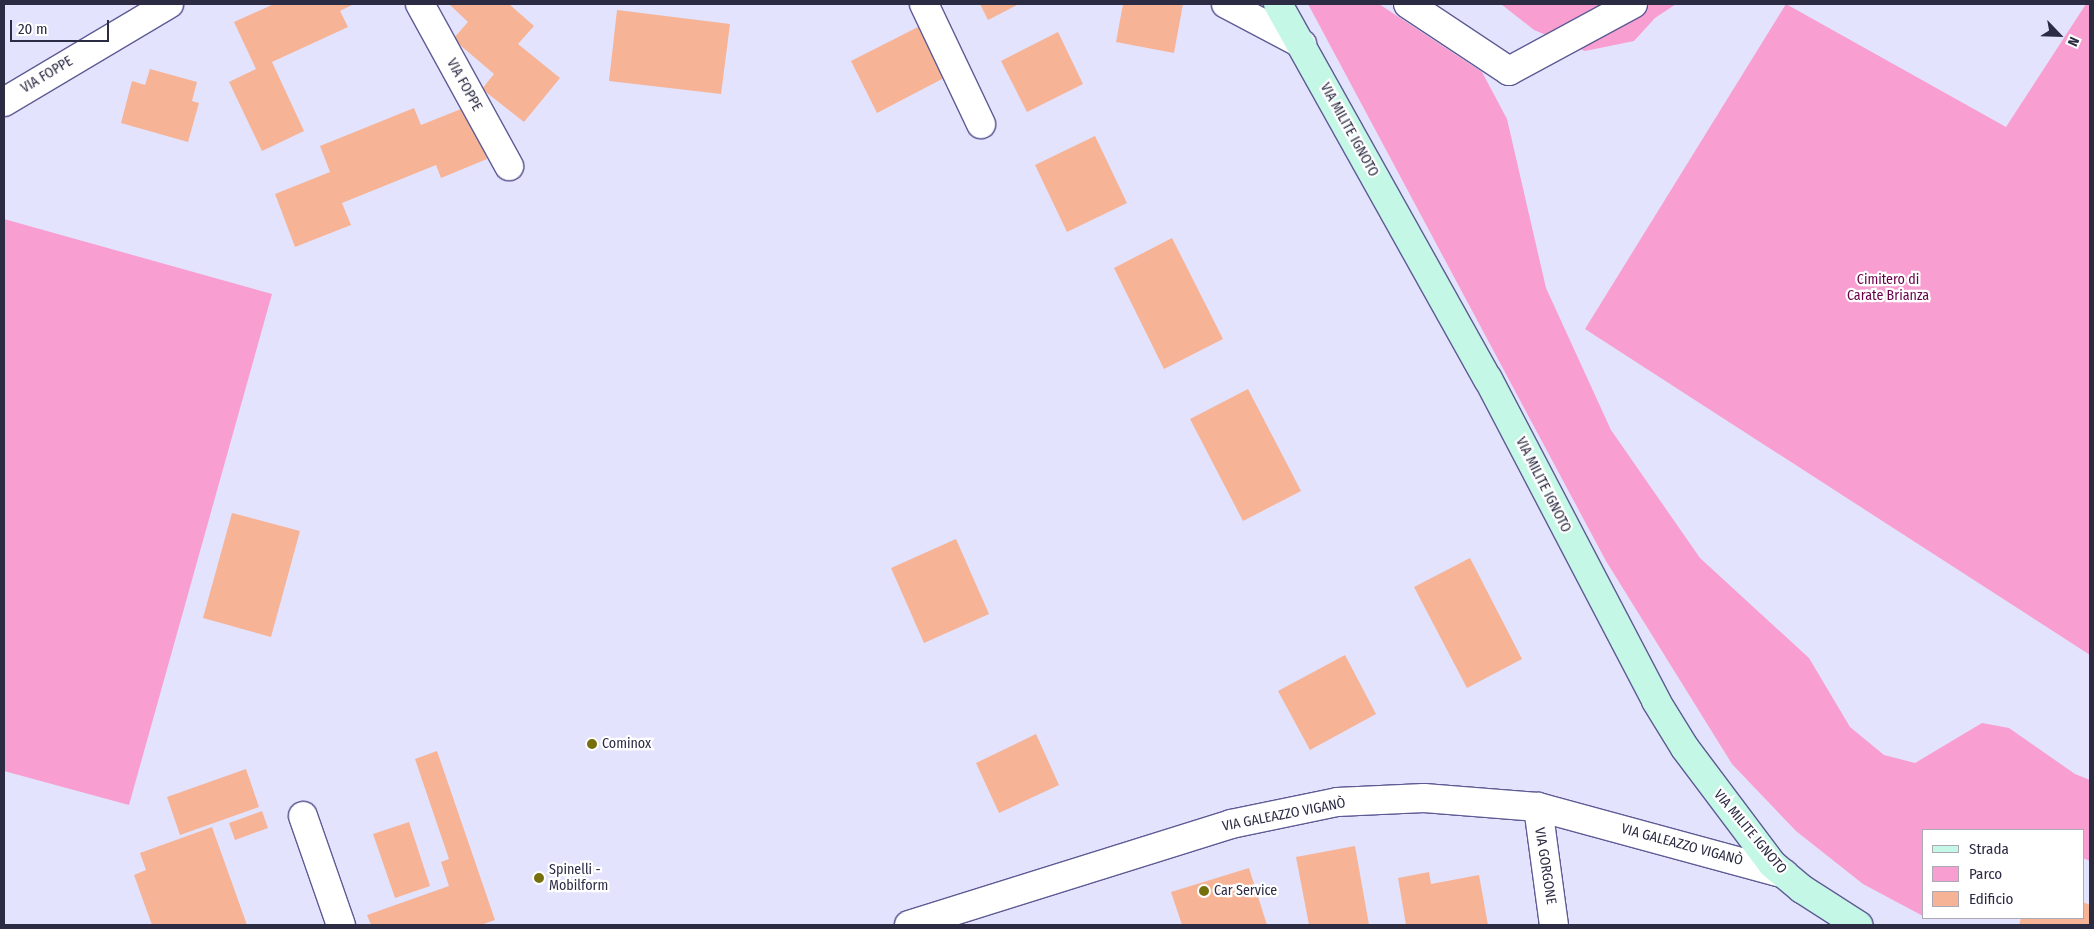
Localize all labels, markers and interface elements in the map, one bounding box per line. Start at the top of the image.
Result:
scale bar [12,10,111,42]
north arrow [2034,10,2084,60]
text: 20 m [18,20,48,38]
text: N [2064,34,2083,49]
street label: VIA FOPPE [18,53,76,97]
street label: VIA FOPPE [443,56,485,114]
street label: VIA MILITE IGNOTO [1316,80,1382,180]
park label: Cimitero di Carate Brianza [1847,272,1929,304]
street label: VIA MILITE IGNOTO [1512,435,1574,535]
place label: Cominox [602,736,651,752]
marker: Cominox [586,738,598,750]
street label: VIA MILITE IGNOTO [1710,787,1790,877]
street label: VIA GALEAZZO VIGANÒ [1221,795,1347,835]
street label: VIA GALEAZZO VIGANÒ [1619,821,1745,869]
street label: VIA GORGONE [1531,826,1559,906]
legend [1922,829,2084,919]
text: Strada [1969,840,2009,858]
place label: Spinelli - Mobilform [549,862,608,894]
text: Parco [1969,865,2002,883]
marker: Spinelli - Mobilform [533,872,545,884]
place label: Car Service [1214,883,1277,899]
marker: Car Service [1198,885,1210,897]
text: Edificio [1969,890,2014,908]

